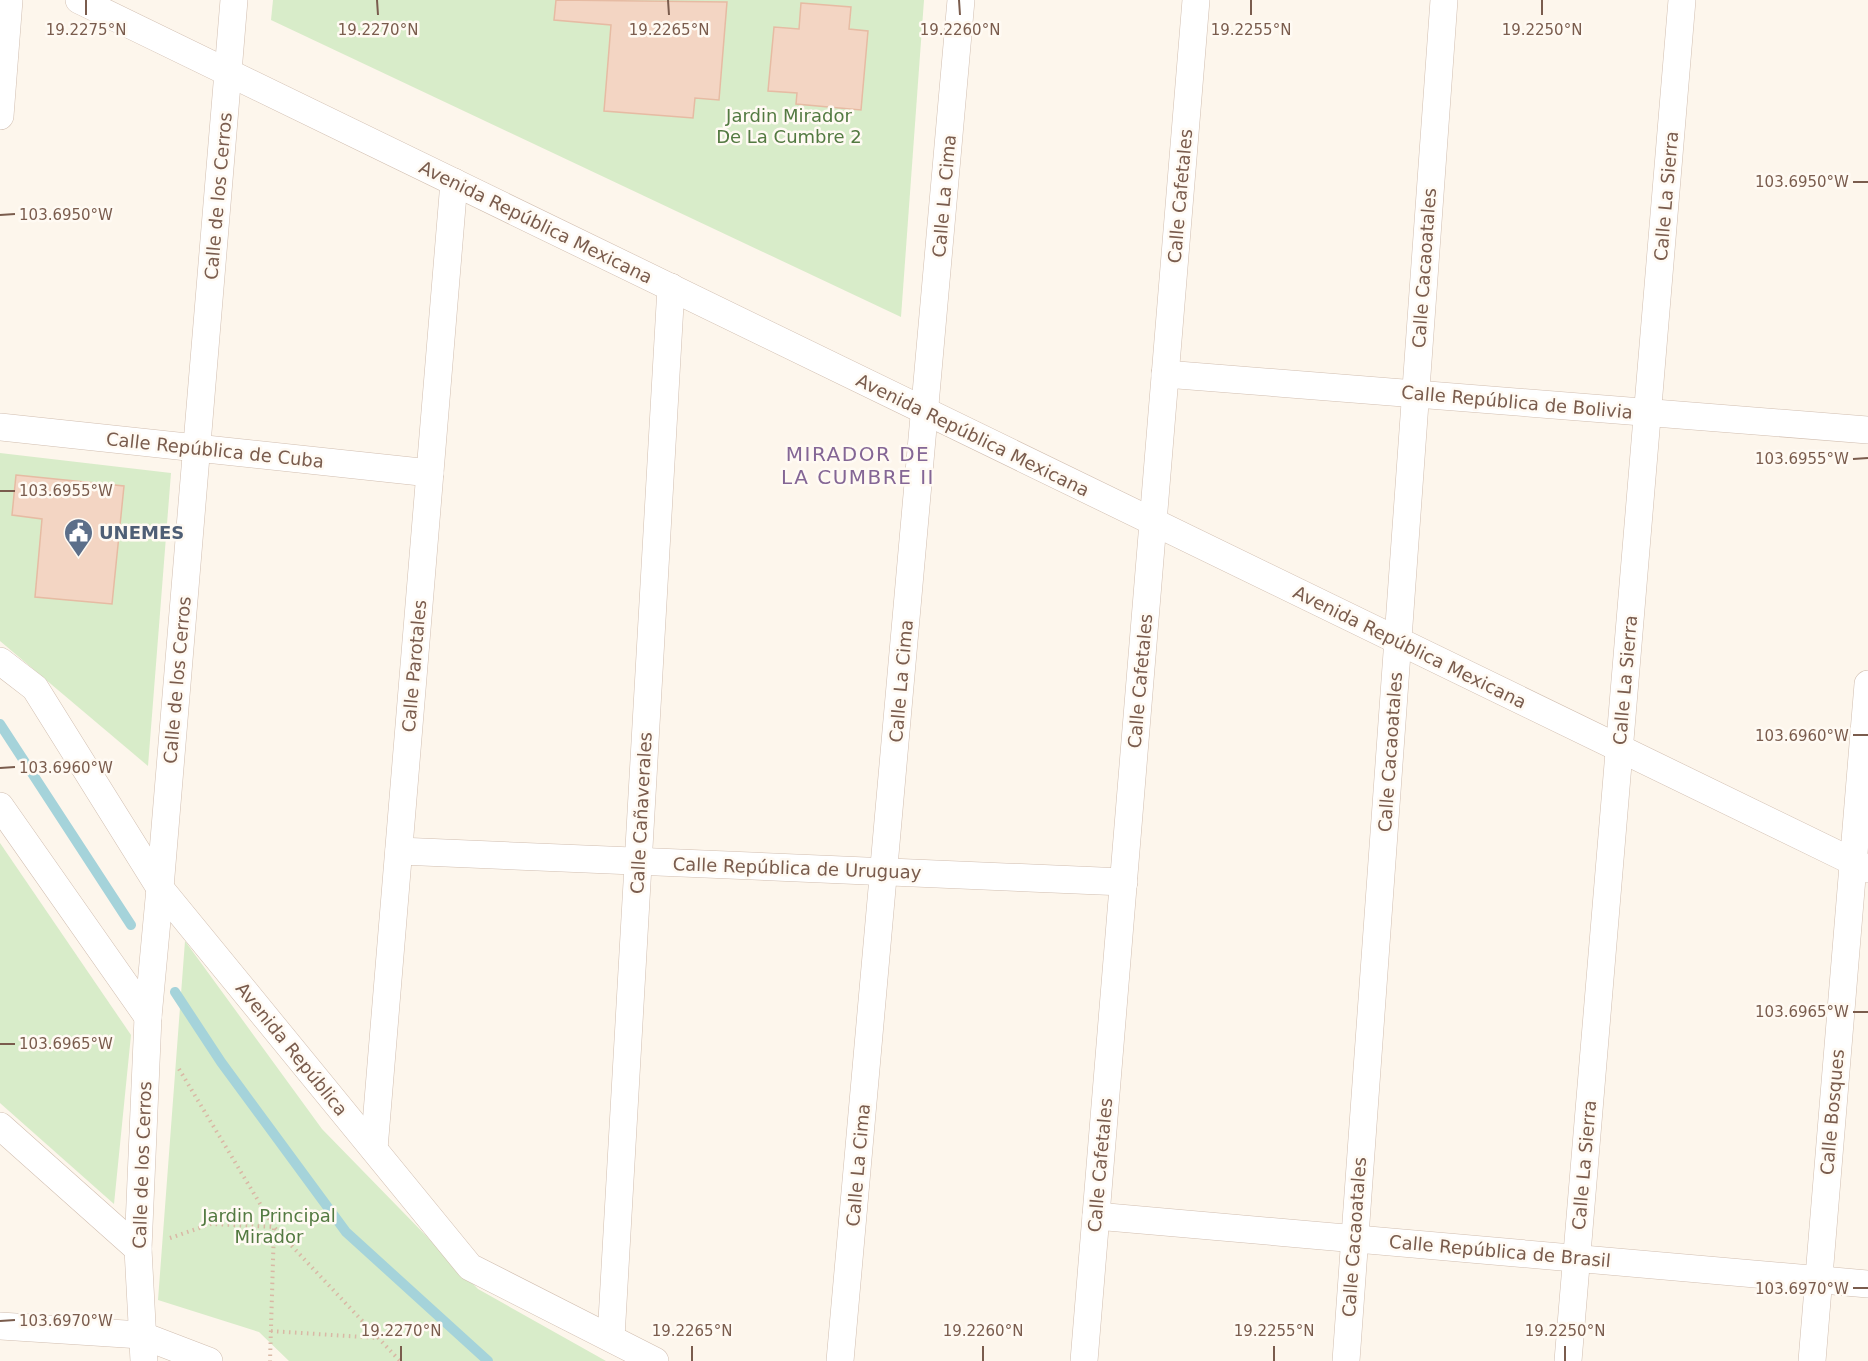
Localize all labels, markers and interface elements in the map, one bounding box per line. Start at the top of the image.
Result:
text: 19.2275°N [46,21,126,39]
text: 19.2270°N [338,21,418,39]
text: 19.2265°N [629,21,709,39]
text: 19.2260°N [920,21,1000,39]
text: 19.2255°N [1211,21,1291,39]
text: 19.2250°N [1502,21,1582,39]
park label: Jardin Mirador De La Cumbre 2 [716,105,862,147]
street label: Calle de los Cerros [200,111,236,281]
street label: Calle Cafetales [1164,128,1196,264]
street label: Calle La Sierra [1650,130,1682,262]
street label: Calle La Cima [928,134,960,258]
street label: Avenida República Mexicana [416,156,656,288]
text: 103.6950°W [1755,173,1849,191]
street label: Calle Cacaoatales [1408,187,1440,349]
text: 103.6950°W [19,206,113,224]
street label: Avenida República Mexicana [853,369,1093,501]
street label: Calle República de Bolivia [1400,381,1634,423]
street label: Calle República de Cuba [105,428,325,472]
district label: MIRADOR DE LA CUMBRE II [781,442,935,489]
text: 103.6955°W [1755,450,1849,468]
text: 103.6955°W [19,482,113,500]
public building icon: UNEMES [62,516,94,558]
place label: UNEMES [99,522,184,543]
street label: Avenida República Mexicana [1290,581,1530,713]
street label: Calle de los Cerros [159,595,195,765]
street label: Calle Parotales [398,599,430,733]
street label: Calle Cafetales [1124,613,1156,749]
street label: Calle La Sierra [1609,614,1641,746]
street label: Calle La Cima [885,619,917,743]
street label: Calle Cacaoatales [1374,671,1406,833]
text: 103.6960°W [1755,727,1849,745]
street label: Calle Cañaverales [626,732,656,894]
text: 103.6960°W [19,759,113,777]
street label: Calle República de Uruguay [672,853,922,883]
street label: Avenida República [232,978,352,1120]
text: 103.6965°W [1755,1003,1849,1021]
text: 103.6965°W [19,1035,113,1053]
street label: Calle Bosques [1816,1048,1848,1176]
street label: Calle de los Cerros [129,1081,155,1249]
street label: Calle Cafetales [1084,1097,1116,1233]
street label: Calle La Sierra [1568,1099,1600,1231]
street label: Calle La Cima [842,1103,874,1227]
street label: Calle Cacaoatales [1338,1156,1370,1318]
park label: Jardin Principal Mirador [201,1205,336,1247]
street label: Calle República de Brasil [1388,1231,1612,1271]
text: 103.6970°W [1755,1280,1849,1298]
text: 103.6970°W [19,1312,113,1330]
text: 19.2270°N [361,1322,441,1340]
text: 19.2265°N [652,1322,732,1340]
text: 19.2260°N [943,1322,1023,1340]
text: 19.2255°N [1234,1322,1314,1340]
text: 19.2250°N [1525,1322,1605,1340]

